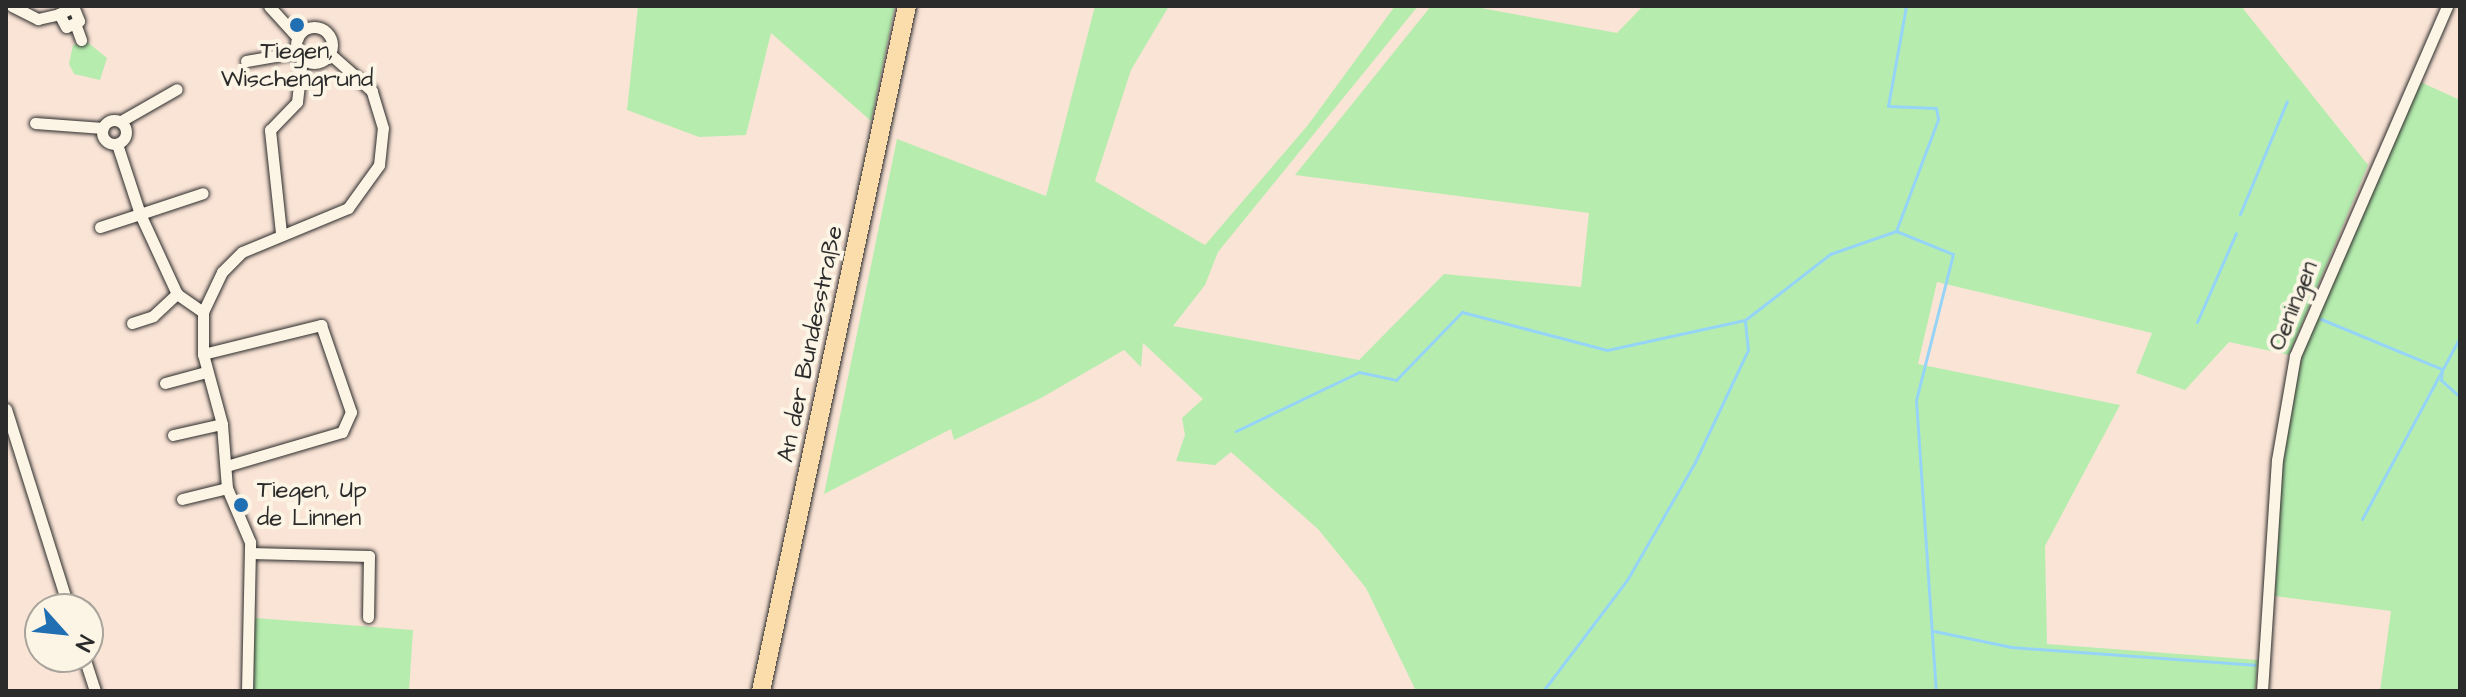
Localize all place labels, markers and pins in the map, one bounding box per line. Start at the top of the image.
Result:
marker: Tiegen, Wischengrund [288,16,306,34]
place label: Tiegen, Wischengrund [221,38,373,94]
place label: Tiegen, Up de Linnen [257,477,367,533]
marker: Tiegen, Up de Linnen [232,496,250,514]

